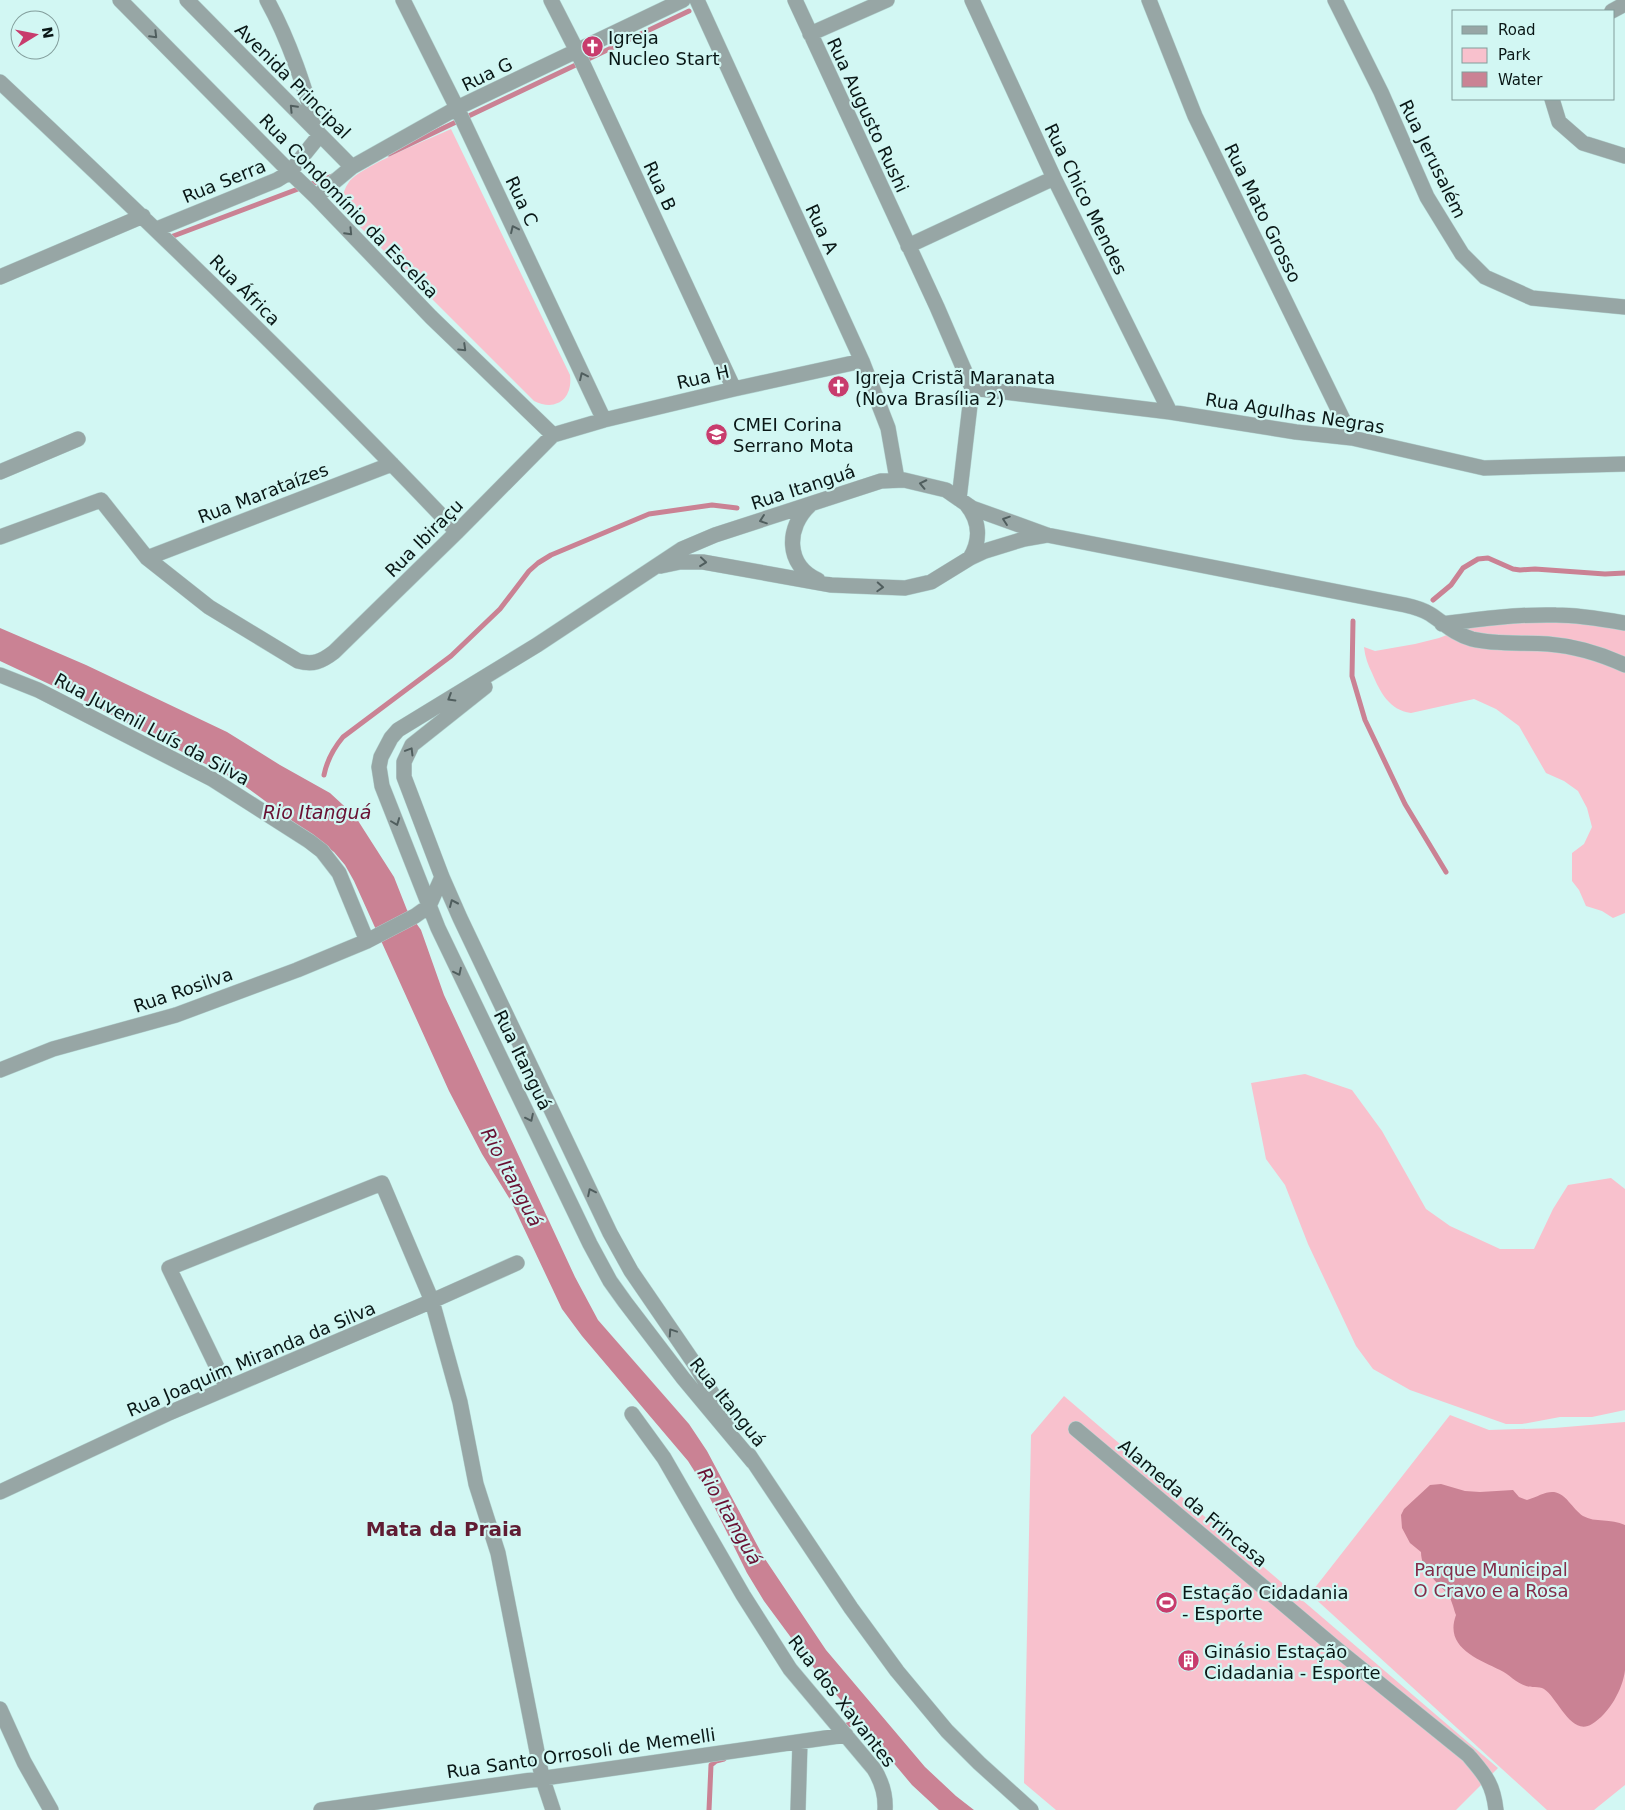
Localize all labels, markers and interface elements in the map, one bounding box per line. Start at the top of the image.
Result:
north arrow [10,10,60,60]
legend [1452,10,1615,100]
street label: Avenida Principal [231,19,355,143]
text: Road [1498,21,1536,39]
text: N [39,26,57,40]
place label: Igreja Nucleo Start [608,27,720,69]
one-way arrow [148,29,157,38]
street label: Rua Augusto Rushi [823,34,913,196]
church icon: Igreja Nucleo Start [580,35,604,59]
text: Park [1498,46,1531,64]
street label: Rua G [458,53,516,95]
text: Water [1498,71,1543,89]
street label: Rua Jerusalém [1395,96,1471,222]
one-way arrow [290,105,299,114]
street label: Rua Condomínio da Escelsa [255,109,443,303]
street label: Rua Chico Mendes [1040,120,1132,278]
street label: Rua Mato Grosso [1220,140,1306,286]
street label: Rua Serra [179,155,269,207]
street label: Rua B [639,158,681,214]
street label: Rua C [501,173,543,229]
street label: Rua A [801,201,843,258]
one-way arrow [510,225,520,234]
one-way arrow [343,226,352,235]
street label: Rua África [205,250,285,330]
one-way arrow [457,342,466,351]
street label: Rua H [675,361,731,393]
place label: Igreja Cristã Maranata (Nova Brasília 2) [855,367,1055,409]
one-way arrow [579,372,589,381]
church icon: Igreja Cristã Maranata (Nova Brasília 2) [827,375,851,399]
street label: Rua Agulhas Negras [1204,388,1386,438]
place label: CMEI Corina Serrano Mota [733,414,854,456]
school or university icon: CMEI Corina Serrano Mota [705,422,729,446]
street label: Rua Marataízes [195,458,331,528]
street label: Rua Itanguá [748,460,858,514]
one-way arrow [918,479,927,490]
street label: Rua Ibiraçu [381,495,467,581]
one-way arrow [760,514,768,524]
one-way arrow [1002,516,1011,526]
one-way arrow [699,557,707,568]
one-way arrow [876,582,884,593]
street label: Rua Juvenil Luís da Silva [51,669,253,789]
one-way arrow [448,692,457,702]
one-way arrow [403,748,413,757]
water label: Rio Itanguá [263,801,371,823]
one-way arrow [390,818,400,826]
one-way arrow [449,899,459,908]
street label: Rua Rosilva [131,963,235,1017]
one-way arrow [452,967,462,976]
street label: Rua Itanguá [490,1007,556,1113]
one-way arrow [524,1113,534,1122]
water label: Rio Itanguá [477,1124,547,1230]
one-way arrow [587,1188,597,1197]
street label: Rua Joaquim Miranda da Silva [123,1297,379,1421]
one-way arrow [669,1328,678,1338]
street label: Rua Itanguá [686,1353,770,1451]
street label: Alameda da Frincasa [1114,1435,1272,1571]
water label: Rio Itanguá [693,1463,767,1569]
district label: Mata da Praia [366,1517,522,1541]
park label: Parque Municipal O Cravo e a Rosa [1414,1559,1568,1601]
place label: Estação Cidadania - Esporte [1182,1582,1348,1624]
sports icon: Estação Cidadania - Esporte [1154,1590,1178,1614]
street label: Rua dos Xavantes [784,1631,900,1771]
place label: Ginásio Estação Cidadania - Esporte [1204,1641,1381,1683]
building icon: Ginásio Estação Cidadania - Esporte [1176,1649,1200,1673]
street label: Rua Santo Orrosoli de Memelli [445,1724,717,1782]

